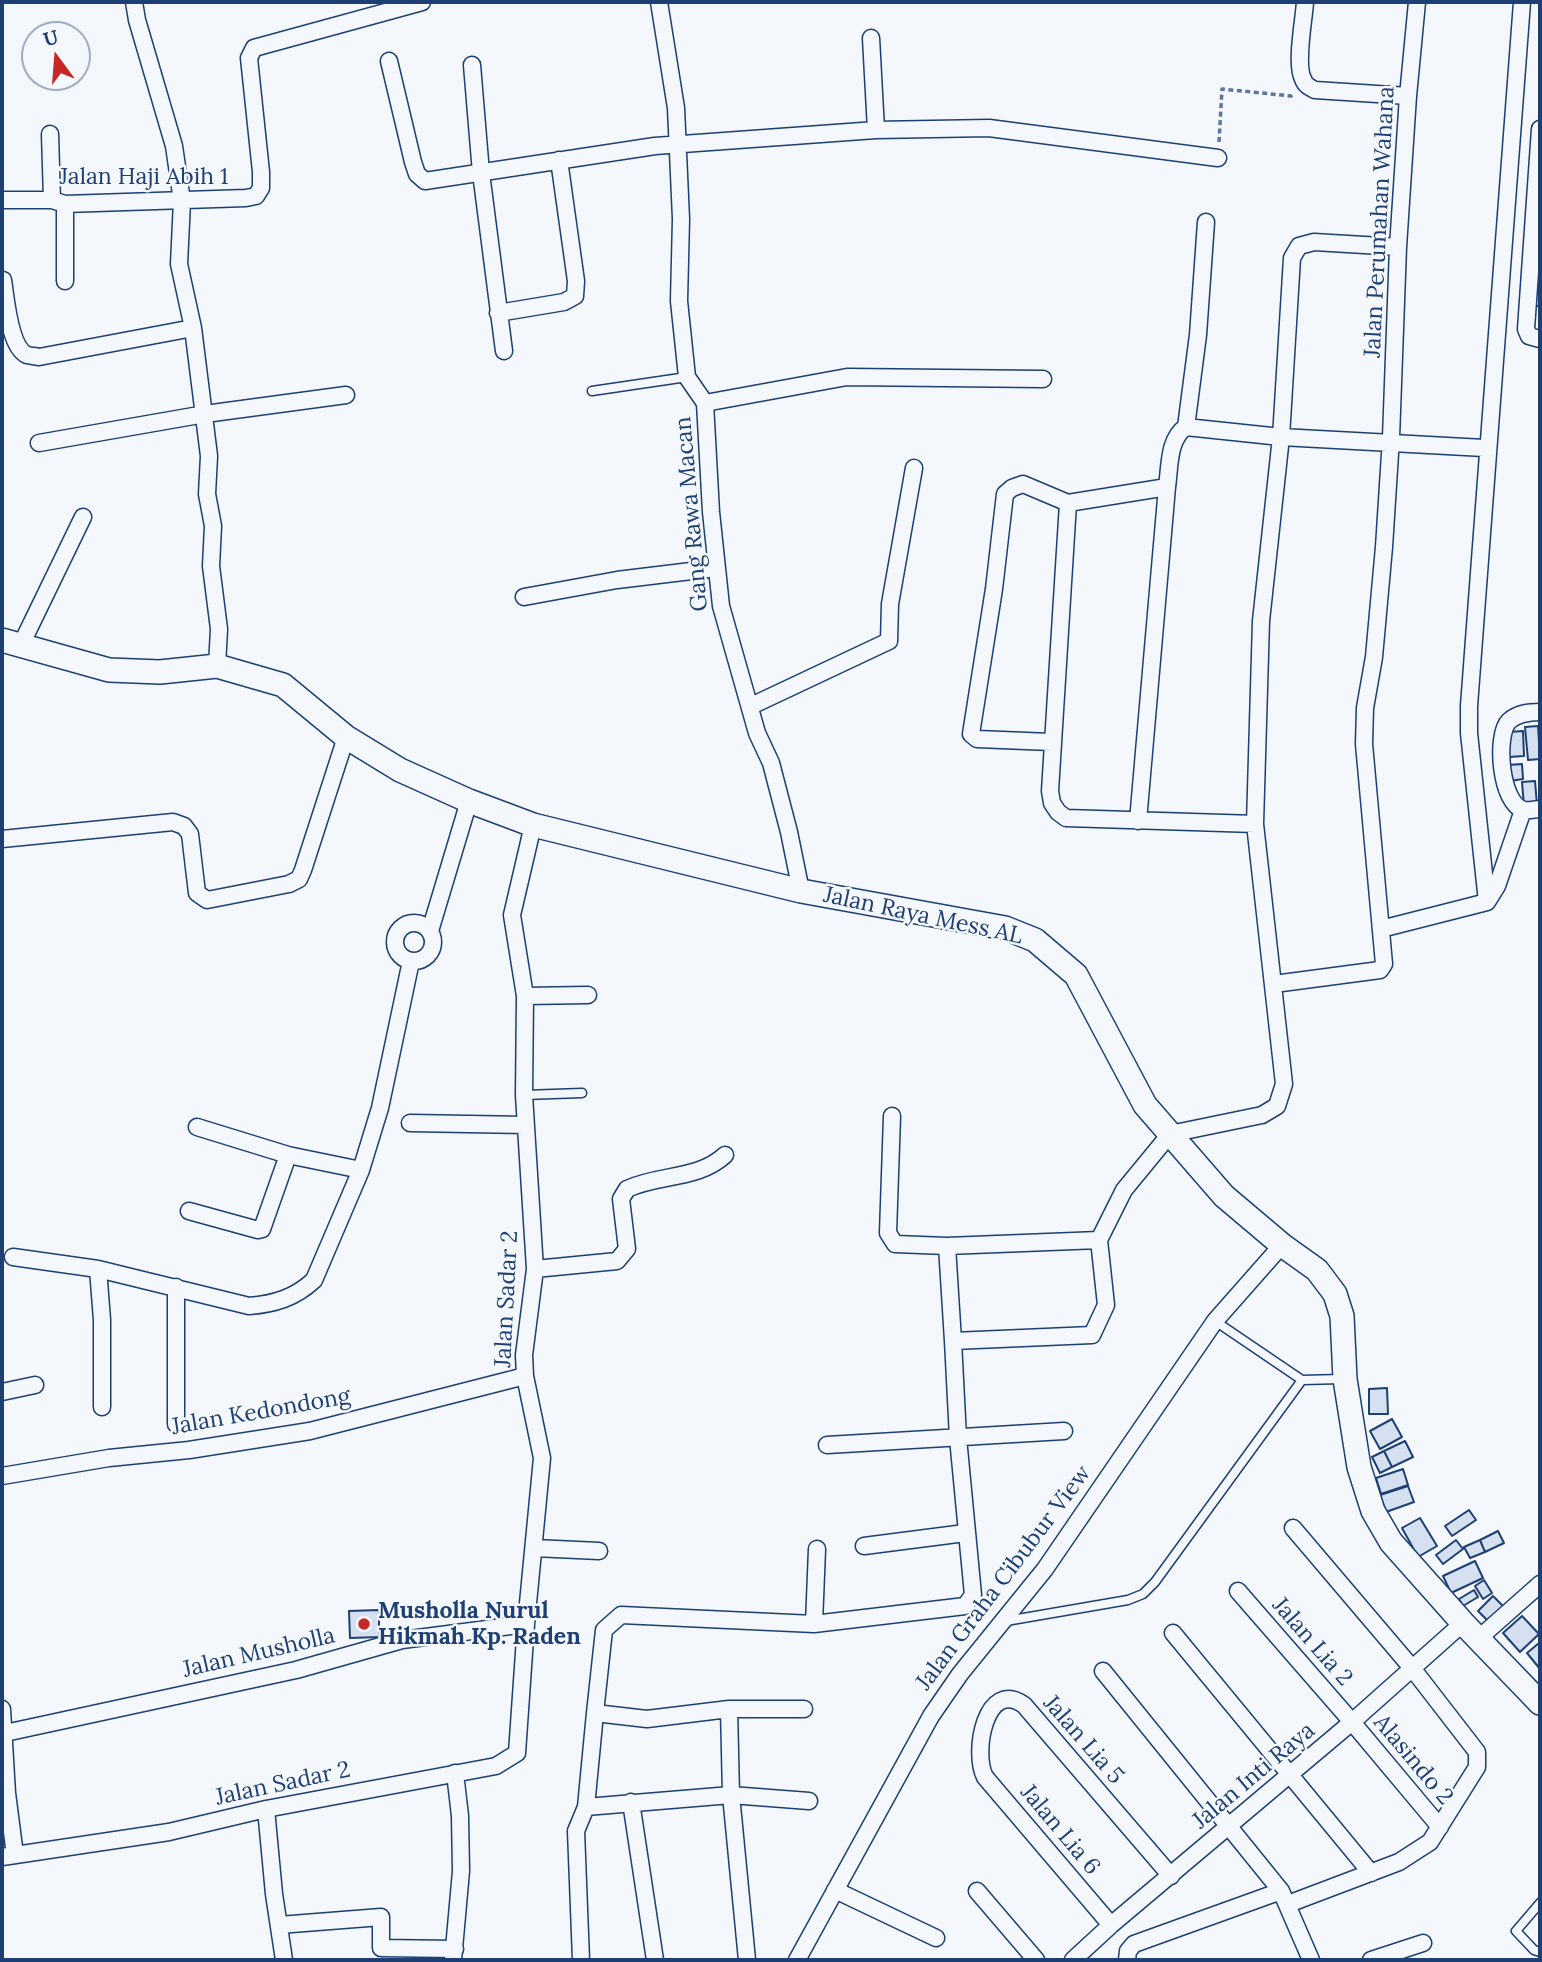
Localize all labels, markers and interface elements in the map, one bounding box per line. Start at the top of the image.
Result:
north arrow [21,21,91,91]
text: U [41,24,61,51]
street label: Jalan Perumahan Wahana [1359,86,1401,358]
street label: Jalan Haji Abih 1 [60,163,228,191]
street label: Gang Rawa Macan [670,416,714,612]
street label: Jalan Raya Mess AL [821,881,1025,951]
street label: Jalan Sadar 2 [490,1230,524,1368]
street label: Jalan Kedondong [169,1383,353,1441]
street label: Jalan Graha Cibubur View [911,1460,1097,1696]
street label: Jalan Lia 2 [1266,1592,1358,1692]
place label: Musholla Nurul Hikmah Kp. Raden [378,1597,581,1651]
marker: Musholla Nurul Hikmah Kp. Raden [356,1616,372,1632]
street label: Jalan Musholla [180,1622,338,1684]
street label: Jalan Lia 5 [1037,1690,1129,1790]
street label: Alasindo 2 [1367,1709,1459,1811]
street label: Jalan Inti Raya [1187,1717,1321,1835]
street label: Jalan Sadar 2 [213,1756,353,1812]
street label: Jalan Lia 6 [1014,1779,1106,1881]

